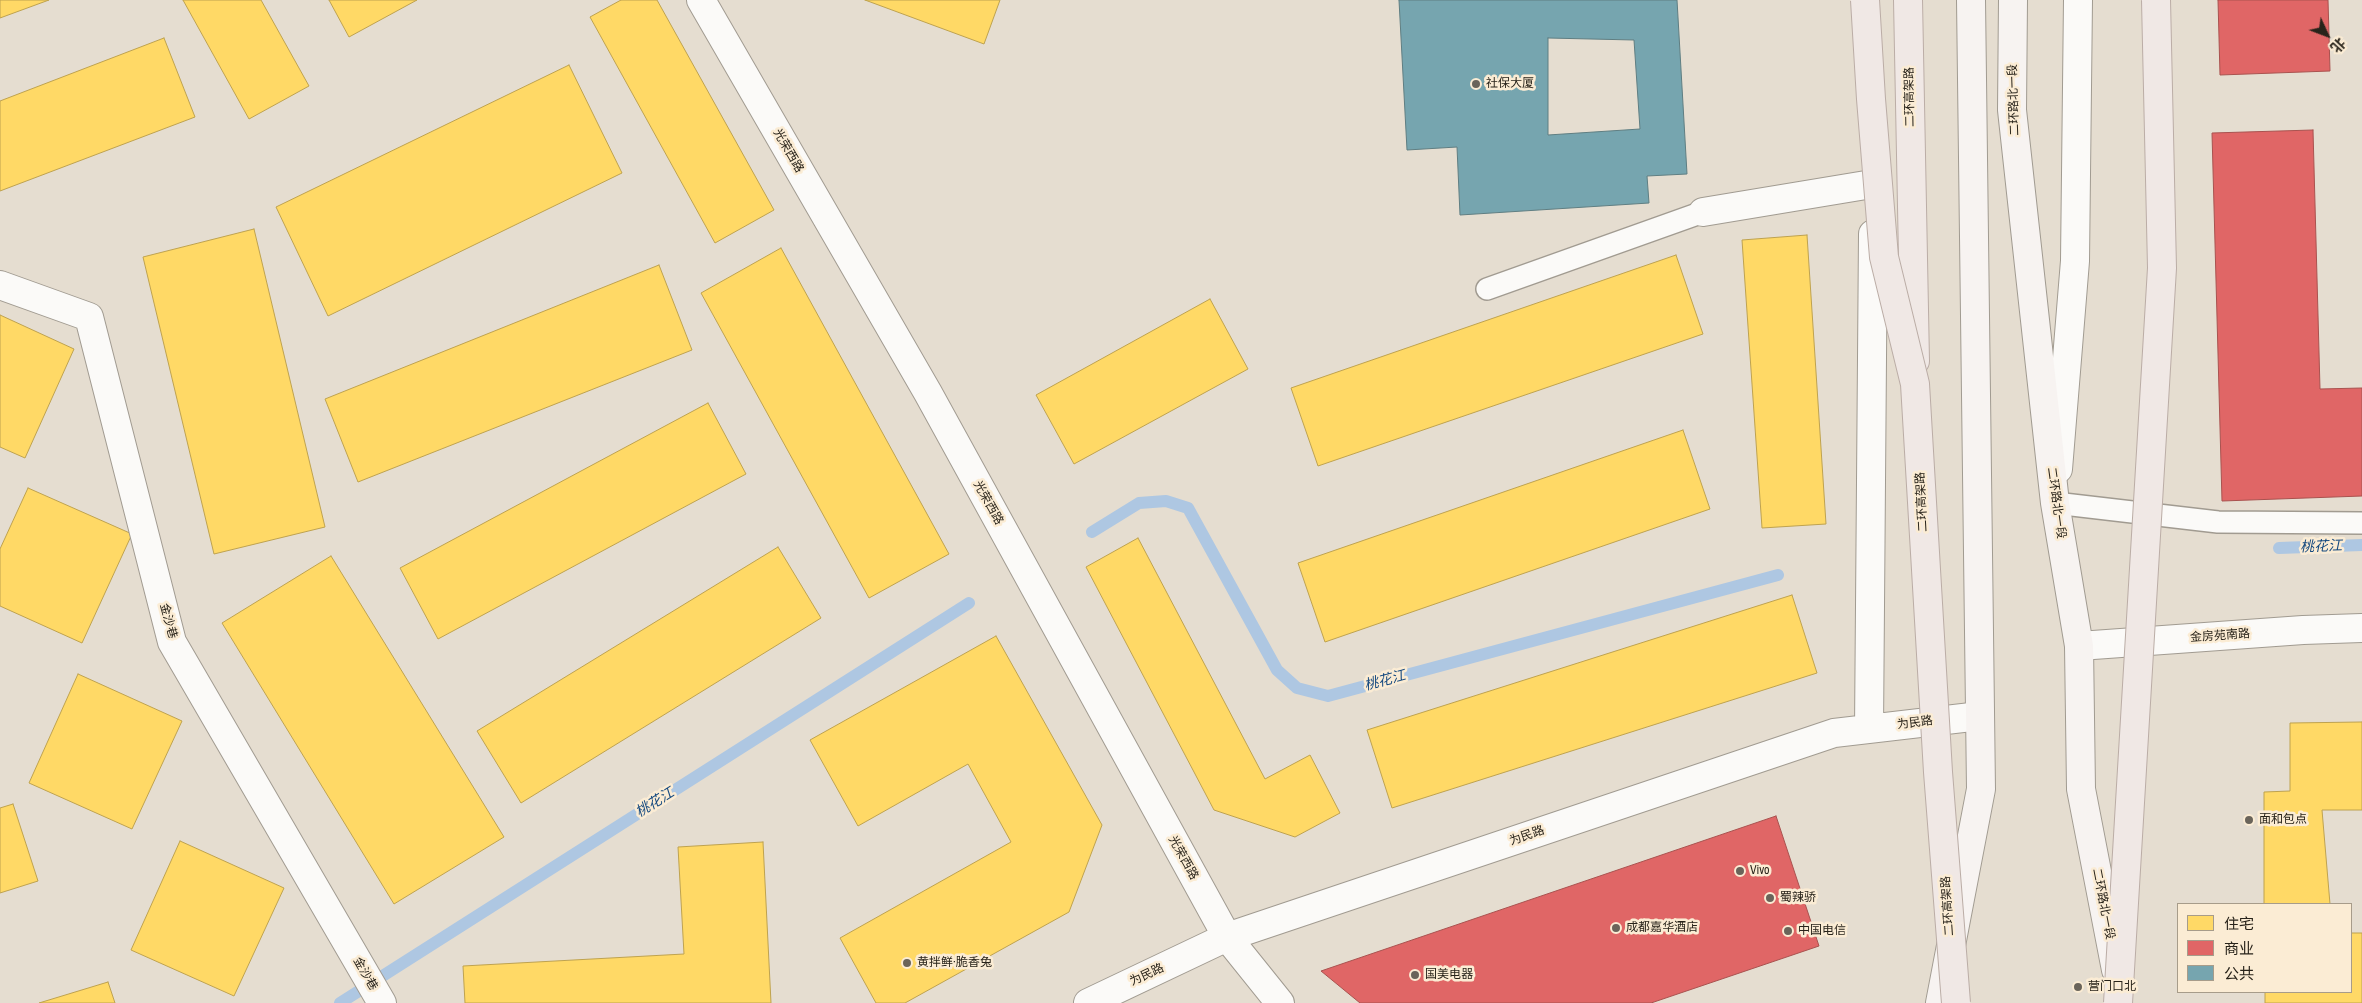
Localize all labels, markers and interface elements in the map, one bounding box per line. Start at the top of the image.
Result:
north arrow [2302,10,2352,60]
text: 北 [2327,34,2349,56]
street label: 二环路北一段 [2006,64,2022,136]
street label: 二环高架路 [1902,67,1918,127]
place label: 社保大厦 [1486,77,1534,91]
marker: 社保大厦 [1470,78,1482,90]
street label: 光荣西路 [770,127,806,175]
street label: 二环路北一段 [2044,466,2068,540]
street label: 二环高架路 [1913,472,1931,532]
street label: 光荣西路 [970,479,1006,527]
water label: 桃花江 [2300,538,2342,556]
street label: 金沙巷 [156,602,180,640]
street label: 金房苑南路 [2190,627,2250,645]
water label: 桃花江 [1363,667,1407,695]
street label: 为民路 [1896,714,1934,732]
water label: 桃花江 [633,785,677,821]
place label: 面和包点 [2259,813,2307,827]
marker: 面和包点 [2243,814,2255,826]
street label: 为民路 [1508,823,1546,849]
street label: 光荣西路 [1165,834,1201,882]
place label: Vivo [1750,864,1770,878]
marker: Vivo [1734,865,1746,877]
street label: 二环路北一段 [2089,867,2117,941]
street label: 二环高架路 [1939,876,1957,936]
place label: 蜀辣骄 [1780,891,1816,905]
marker: 蜀辣骄 [1764,892,1776,904]
legend [2177,903,2352,993]
text: 住宅 [2224,913,2254,934]
place label: 成都嘉华酒店 [1626,921,1698,935]
marker: 成都嘉华酒店 [1610,922,1622,934]
place label: 中国电信 [1798,924,1846,938]
marker: 中国电信 [1782,925,1794,937]
text: 商业 [2224,938,2254,959]
street label: 金沙巷 [350,955,380,993]
place label: 黄拌鲜·脆香兔 [917,956,992,970]
marker: 黄拌鲜·脆香兔 [901,957,913,969]
street label: 为民路 [1128,961,1166,989]
text: 公共 [2224,963,2254,984]
place label: 国美电器 [1425,968,1473,982]
marker: 国美电器 [1409,969,1421,981]
place label: 营门口北 [2088,980,2136,994]
marker: 营门口北 [2072,981,2084,993]

